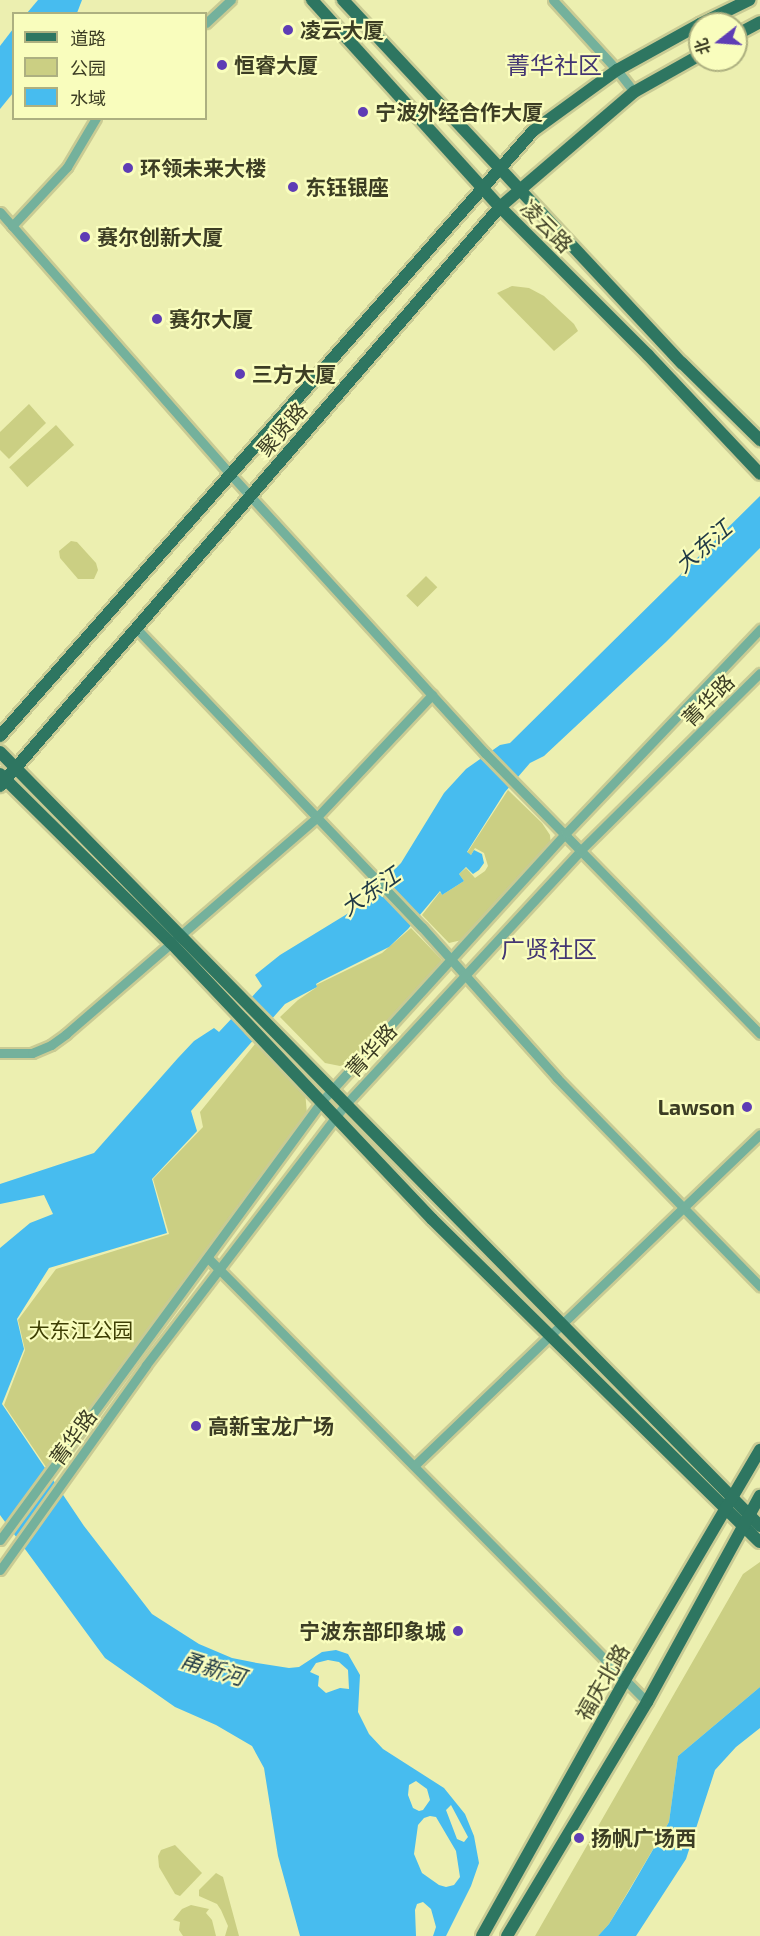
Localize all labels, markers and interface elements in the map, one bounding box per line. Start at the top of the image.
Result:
legend [12,12,207,120]
north arrow [688,12,748,72]
place label: 凌云大厦 [300,17,384,43]
marker: 凌云大厦 [281,23,295,37]
text: 道路 [70,27,106,49]
text: 北 [691,36,714,57]
district label: 菁华社区 [506,51,602,79]
place label: 恒睿大厦 [234,52,318,78]
text: 公园 [70,57,106,79]
marker: 恒睿大厦 [215,58,229,72]
text: 水域 [70,87,106,109]
place label: 宁波外经合作大厦 [375,99,543,125]
marker: 宁波外经合作大厦 [356,105,370,119]
place label: 环领未来大楼 [140,155,266,181]
marker: 环领未来大楼 [121,161,135,175]
place label: 东钰银座 [305,174,389,200]
marker: 东钰银座 [286,180,300,194]
street label: 凌云路 [516,195,578,257]
place label: 赛尔创新大厦 [97,224,223,250]
marker: 赛尔创新大厦 [78,230,92,244]
place label: 赛尔大厦 [169,306,253,332]
marker: 赛尔大厦 [150,312,164,326]
place label: 三方大厦 [252,361,336,387]
marker: 三方大厦 [233,367,247,381]
street label: 聚贤路 [252,397,312,461]
water label: 大东江 [669,514,737,578]
street label: 菁华路 [677,669,739,731]
water label: 大东江 [335,861,405,921]
district label: 广贤社区 [501,935,597,963]
street label: 菁华路 [341,1018,401,1082]
place label: Lawson [658,1094,735,1120]
marker: Lawson [740,1100,754,1114]
park label: 大东江公园 [29,1317,133,1343]
street label: 菁华路 [44,1404,102,1470]
place label: 高新宝龙广场 [208,1413,334,1439]
marker: 高新宝龙广场 [189,1419,203,1433]
place label: 宁波东部印象城 [299,1618,446,1644]
marker: 宁波东部印象城 [451,1624,465,1638]
street label: 福庆北路 [570,1639,634,1725]
water label: 甬新河 [178,1646,248,1690]
place label: 扬帆广场西 [591,1825,696,1851]
marker: 扬帆广场西 [572,1831,586,1845]

